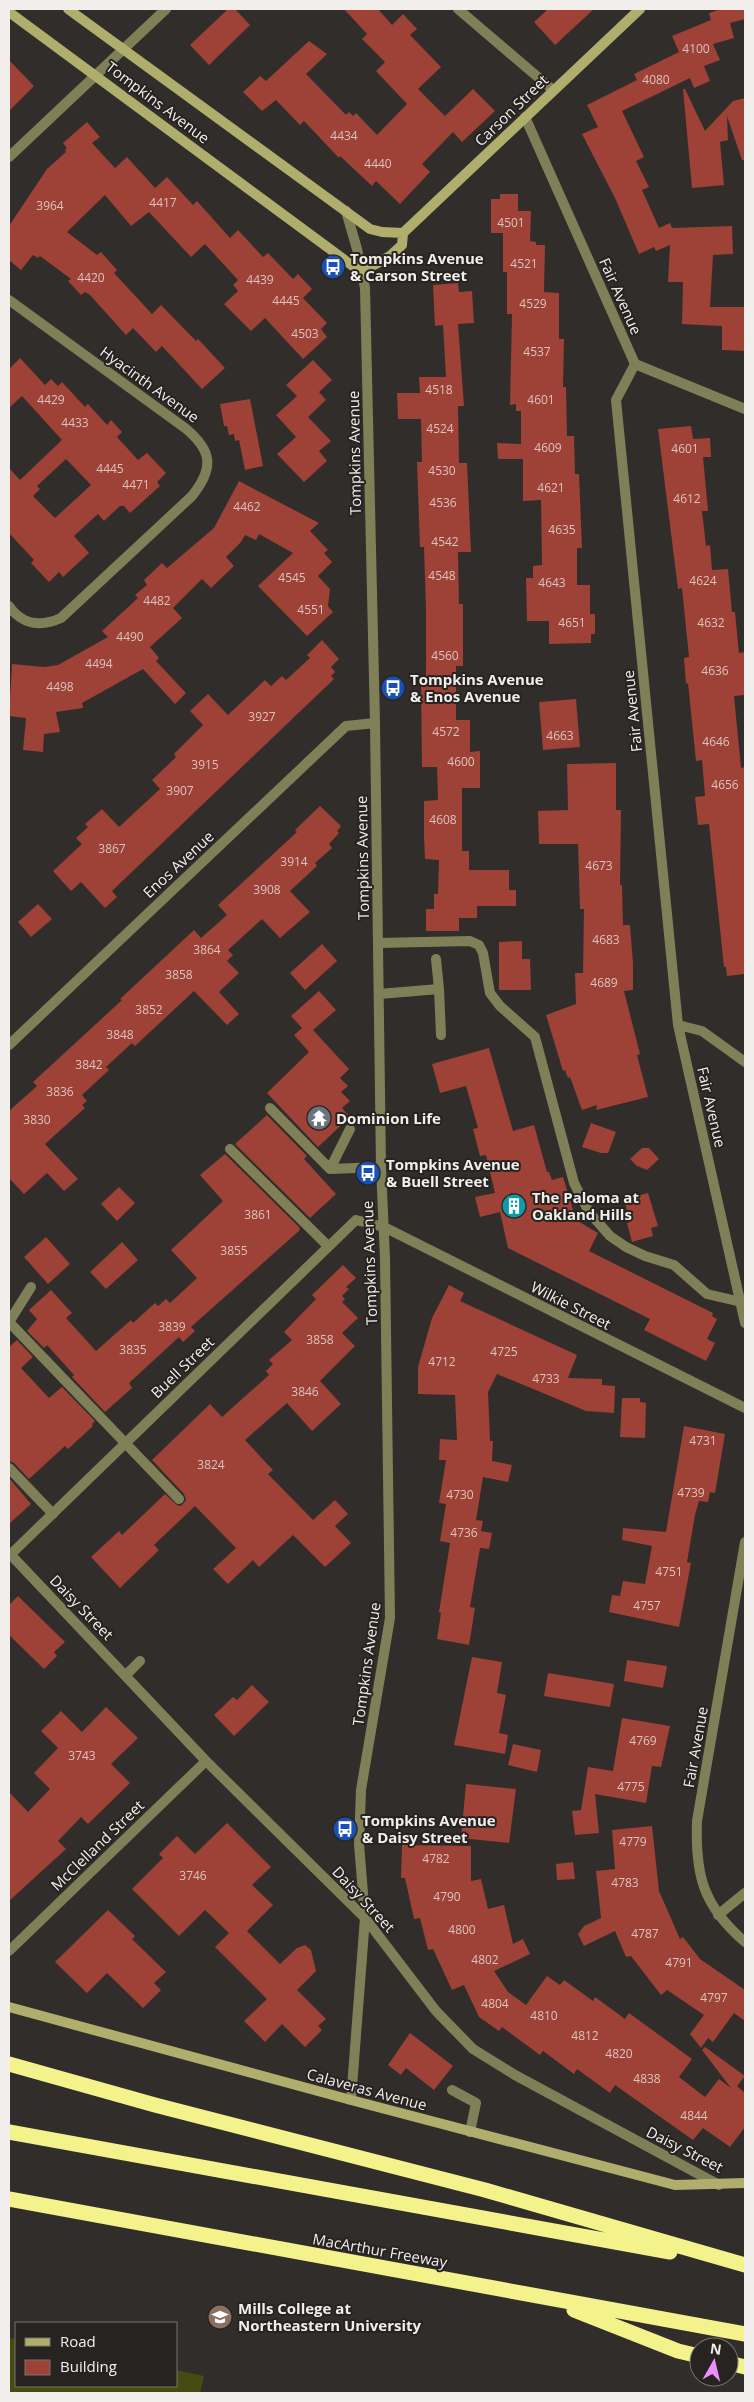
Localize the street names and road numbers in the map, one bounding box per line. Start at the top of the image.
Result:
street label: Tompkins Avenue [102,57,214,147]
street label: Carson Street [470,70,552,150]
street label: Fair Avenue [595,254,647,338]
street label: Hyacinth Avenue [96,341,204,427]
street label: Tompkins Avenue [343,391,365,515]
street label: Fair Avenue [618,669,646,753]
street label: Tompkins Avenue [351,796,373,920]
street label: Enos Avenue [138,826,218,902]
street label: Fair Avenue [693,1065,731,1149]
street label: Tompkins Avenue [357,1200,381,1326]
street label: Wilkie Street [528,1276,614,1334]
street label: Buell Street [146,1332,218,1402]
street label: Daisy Street [46,1570,118,1644]
street label: Tompkins Avenue [347,1601,385,1727]
street label: Fair Avenue [678,1705,712,1789]
street label: McClelland Street [46,1795,148,1895]
street label: Daisy Street [328,1862,400,1936]
street label: Calaveras Avenue [305,2063,429,2115]
street label: Daisy Street [643,2121,727,2177]
street label: MacArthur Freeway [311,2228,449,2272]

